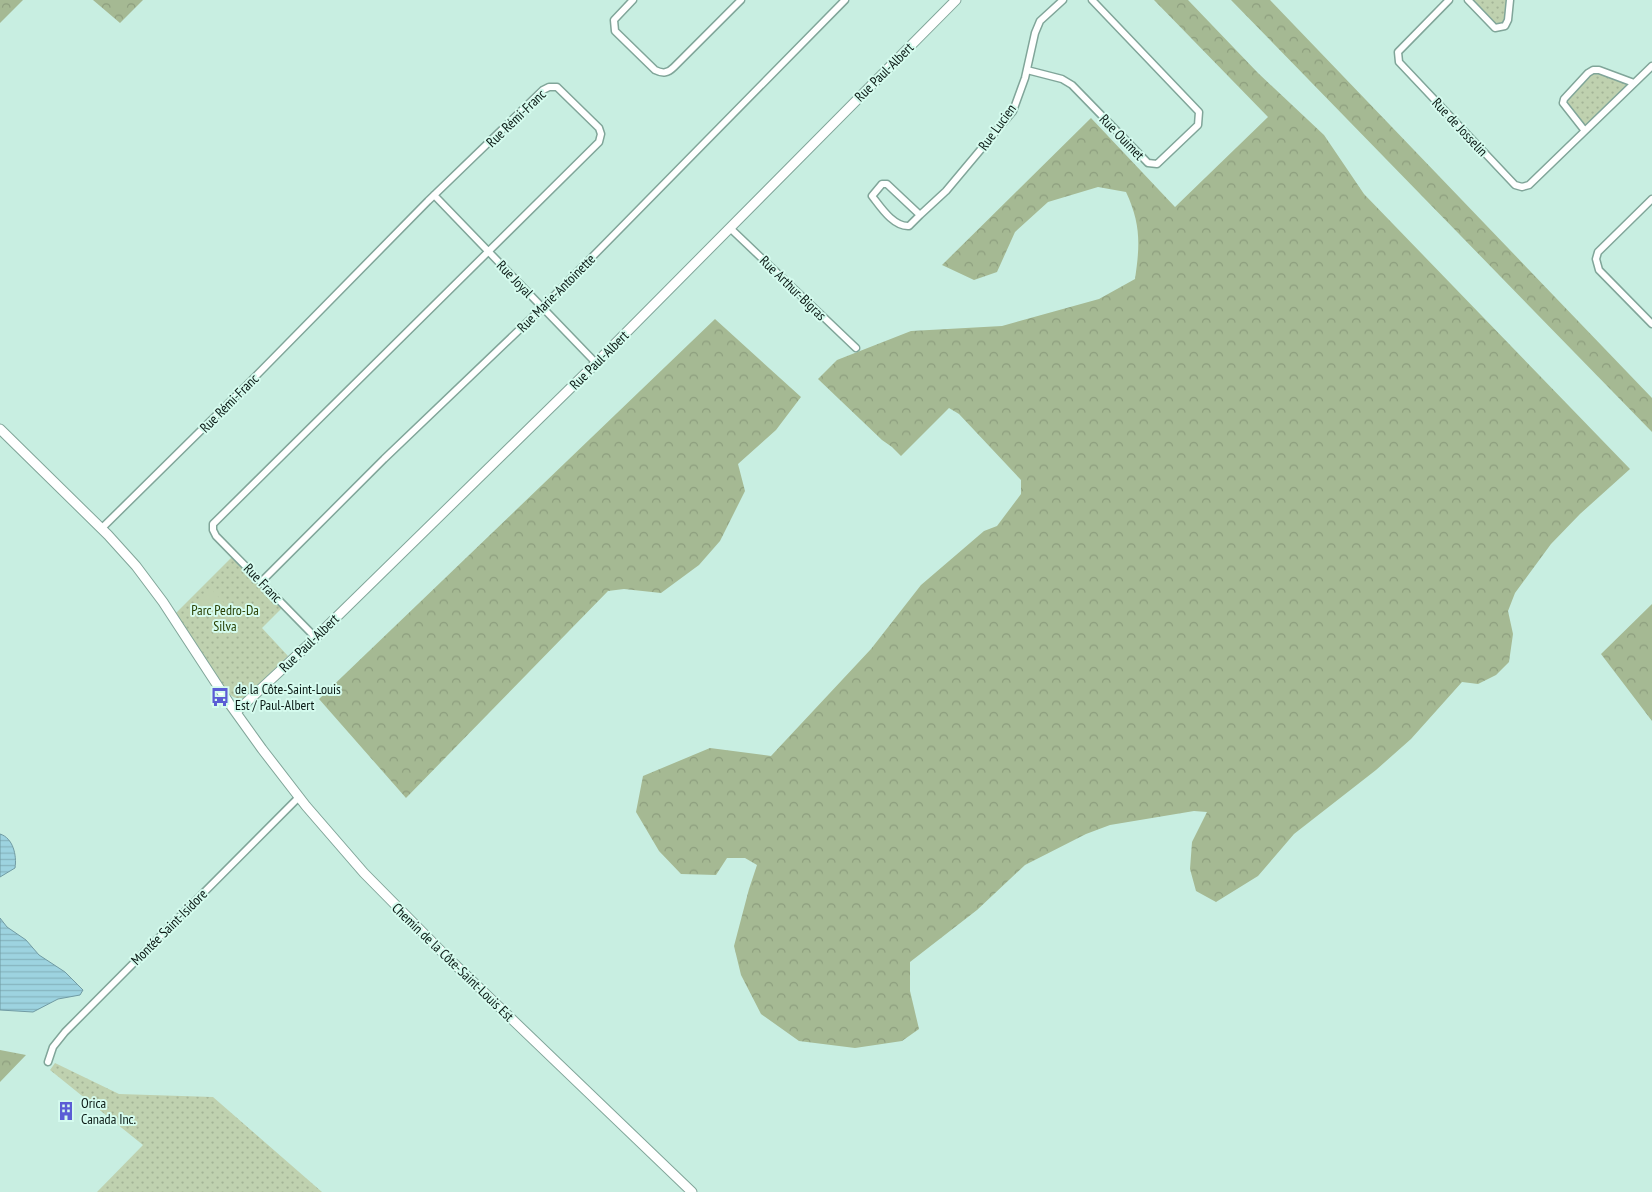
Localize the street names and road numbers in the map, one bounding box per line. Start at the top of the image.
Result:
street label: Rue Paul-Albert [851,39,917,105]
street label: Rue Rémi-Franc [482,85,550,151]
street label: Rue de Josselin [1428,94,1492,160]
street label: Rue Lucien [974,100,1020,154]
street label: Rue Ouimet [1096,110,1148,164]
street label: Rue Marie-Antoinette [513,250,599,336]
street label: Rue Arthur-Bigras [756,252,830,324]
street label: Rue Joyal [493,257,538,302]
street label: Rue Paul-Albert [566,327,632,393]
street label: Rue Rémi-Franc [196,370,262,436]
street label: Rue Franc [240,560,286,606]
street label: Rue Paul-Albert [275,610,343,676]
street label: Montée Saint-Isidore [127,885,211,969]
street label: Chemin de la Côte-Saint-Louis Est [388,899,518,1025]

